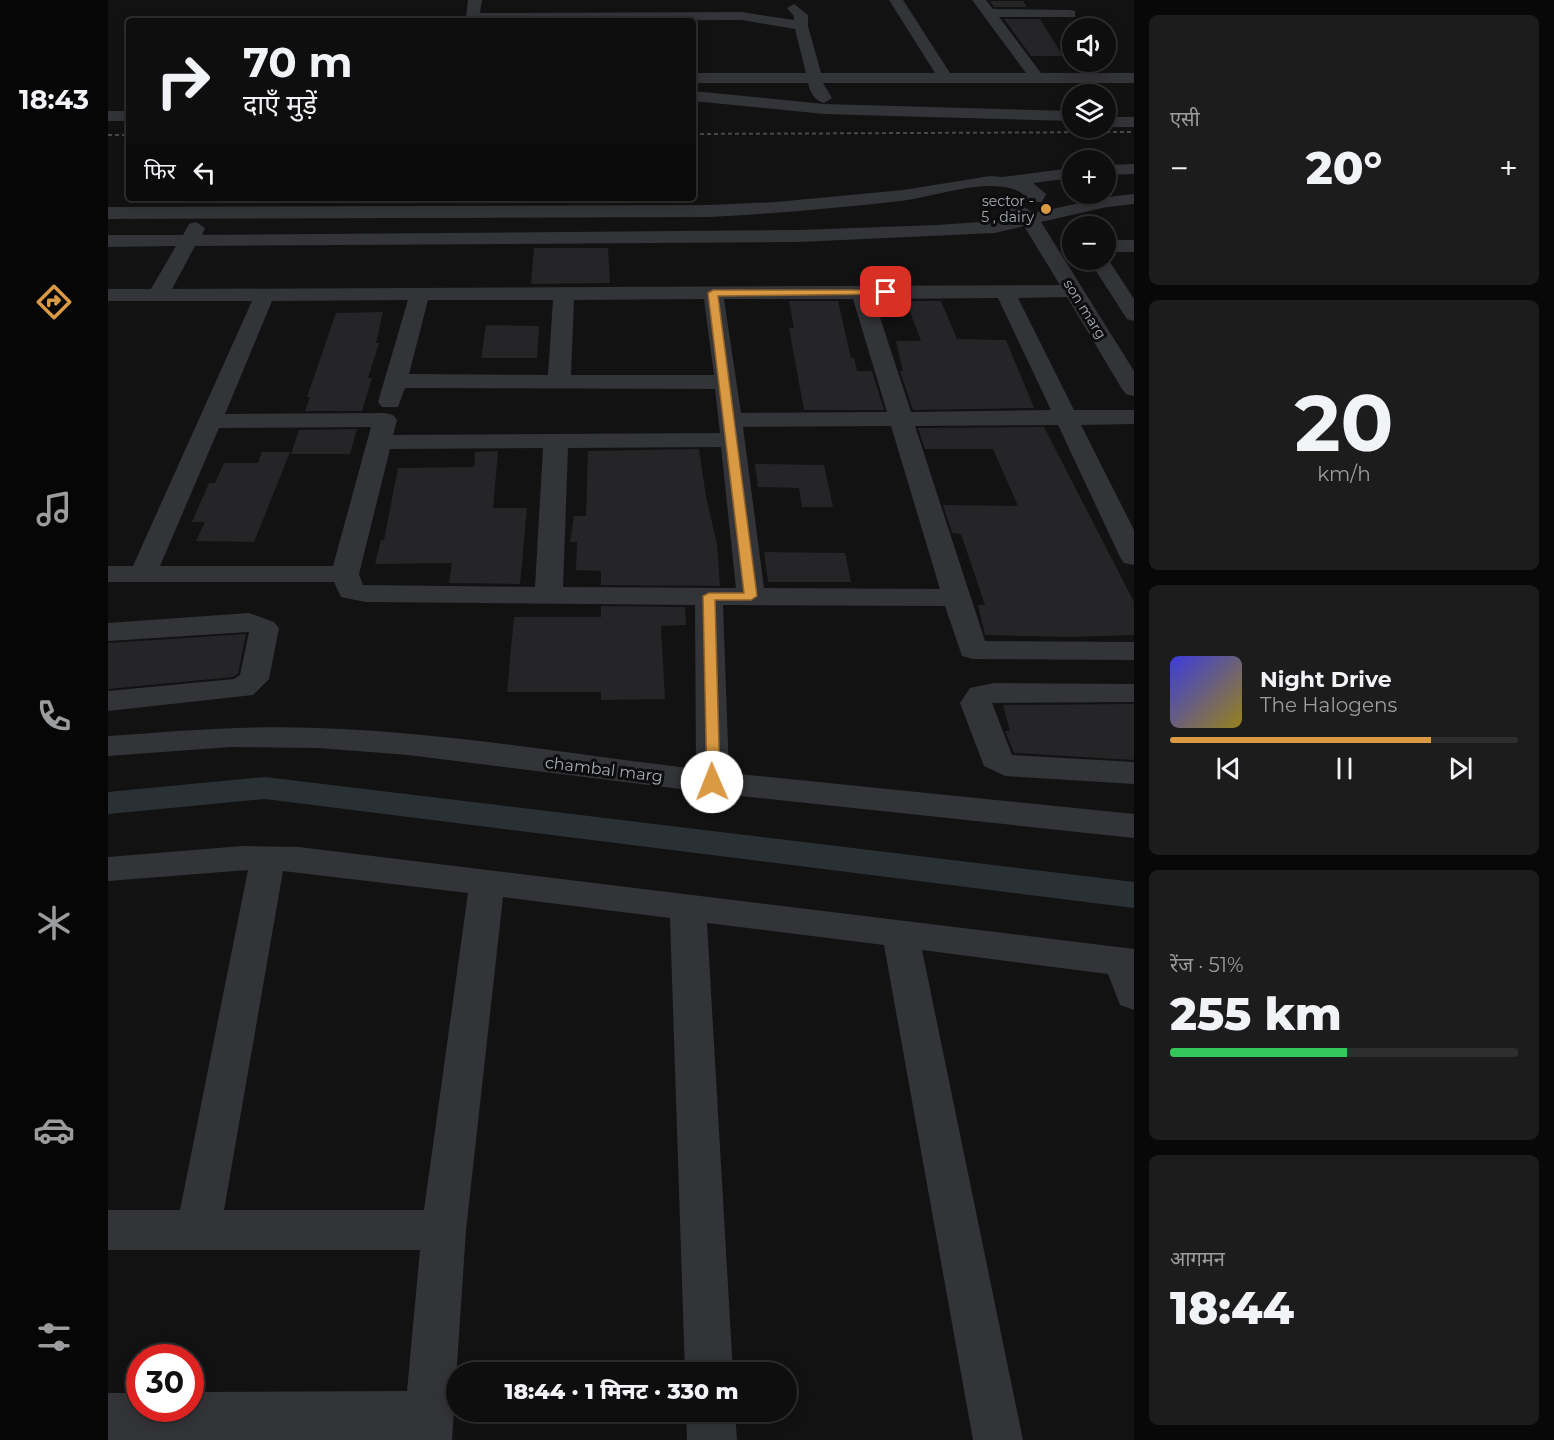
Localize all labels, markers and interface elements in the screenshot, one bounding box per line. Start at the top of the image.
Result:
map controls [1062,18,1116,270]
button: sound [1062,18,1116,72]
text: 70 m [243,36,353,88]
icon: right [144,42,222,120]
text: 18:43 [19,83,89,116]
button: layers [1062,84,1116,138]
text: दाएँ मुड़ें [243,88,317,121]
text: एसी [1170,107,1200,131]
text: 20° [1306,140,1382,195]
text: − [1170,148,1189,188]
text: + [1499,148,1518,188]
button: + [1062,150,1116,204]
icon: left [188,156,221,189]
text: फिर [144,158,176,185]
place label: sector - 5 , dairy [981,192,1034,226]
marker: sector - 5 , dairy [1039,202,1053,216]
button: − [1062,216,1116,270]
pin [860,266,911,317]
icon: arrive [869,275,902,308]
street label: son marg [1060,276,1110,342]
icon: directions [33,281,75,323]
text: 20 [1295,375,1393,471]
text: km/h [1317,462,1371,486]
icon: music [33,488,75,530]
text: Night Drive [1260,666,1392,693]
text: The Halogens [1260,693,1397,717]
icon: phone [33,695,75,737]
position arrow [680,750,744,814]
icon: previous [1212,752,1245,785]
icon: pause [1328,752,1361,785]
icon: next [1444,752,1477,785]
street label: chambal marg [544,753,664,786]
icon: climate [33,902,75,944]
text: रेंज · 51% [1170,953,1244,977]
text: 255 km [1170,986,1342,1041]
icon: car [33,1109,75,1151]
text: आगमन [1170,1247,1225,1271]
text: 18:44 [1170,1280,1294,1335]
icon: filters [33,1316,75,1358]
speed limit sign: 30 [126,1344,204,1422]
text: 18:44 · 1 मिनट · 330 m [504,1378,739,1405]

